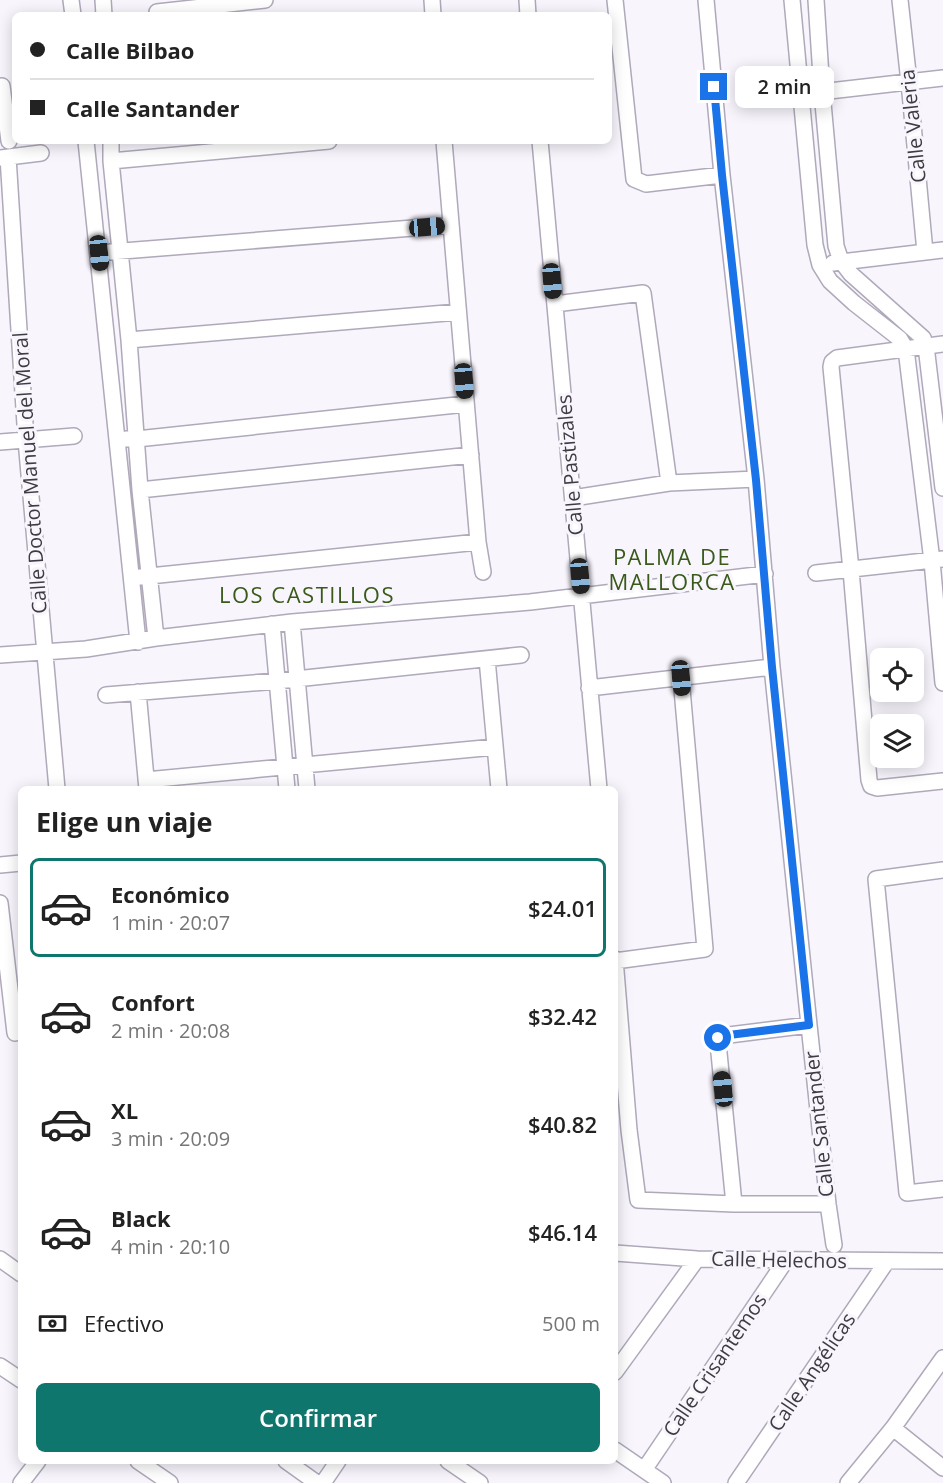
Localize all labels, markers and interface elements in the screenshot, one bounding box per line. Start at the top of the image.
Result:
text: Calle Bilbao [66,35,195,65]
callout: 2 min [735,66,834,108]
street label: Calle Valeria [893,68,932,184]
route end [700,73,727,100]
text: 2 min [758,73,812,100]
text: Calle Santander [66,93,240,123]
car [408,216,446,238]
car [88,234,110,272]
car [541,262,563,300]
street label: Calle Doctor Manuel del Moral [6,331,53,615]
car [453,362,475,400]
street label: Calle Pastizales [550,393,589,537]
district label: PALMA DE MALLORCA [608,541,736,596]
car [569,557,591,595]
district label: LOS CASTILLOS [219,579,395,609]
map controls [870,648,924,768]
button: locate [870,648,924,702]
car [670,659,692,697]
button: layers [870,714,924,768]
text: Elige un viaje [36,803,212,840]
text: Económico [111,879,230,909]
icon: car [39,881,93,935]
text: $24.01 [528,893,597,923]
text: 1 min · 20:07 [111,909,230,936]
text: Confort [111,987,195,1017]
icon: car [39,989,93,1043]
text: $32.42 [528,1001,597,1031]
text: 2 min · 20:08 [111,1017,230,1044]
route start [704,1024,731,1051]
street label: Calle Santander [797,1050,840,1198]
car [712,1070,734,1108]
text: XL [111,1095,138,1125]
icon: car [39,1097,93,1151]
text: $40.82 [528,1109,597,1139]
text: 3 min · 20:09 [111,1125,230,1152]
text: Black [111,1203,171,1233]
icon: car [39,1205,93,1259]
text: $46.14 [528,1217,597,1247]
text: 4 min · 20:10 [111,1233,230,1260]
street label: Calle Helechos [711,1245,847,1274]
street label: Calle Crisantemos [657,1288,773,1442]
icon: cash [36,1307,69,1340]
street label: Calle Angélicas [762,1307,861,1436]
text: Efectivo [84,1308,164,1338]
text: 500 m [542,1310,600,1337]
button: Confirmar [36,1383,600,1452]

